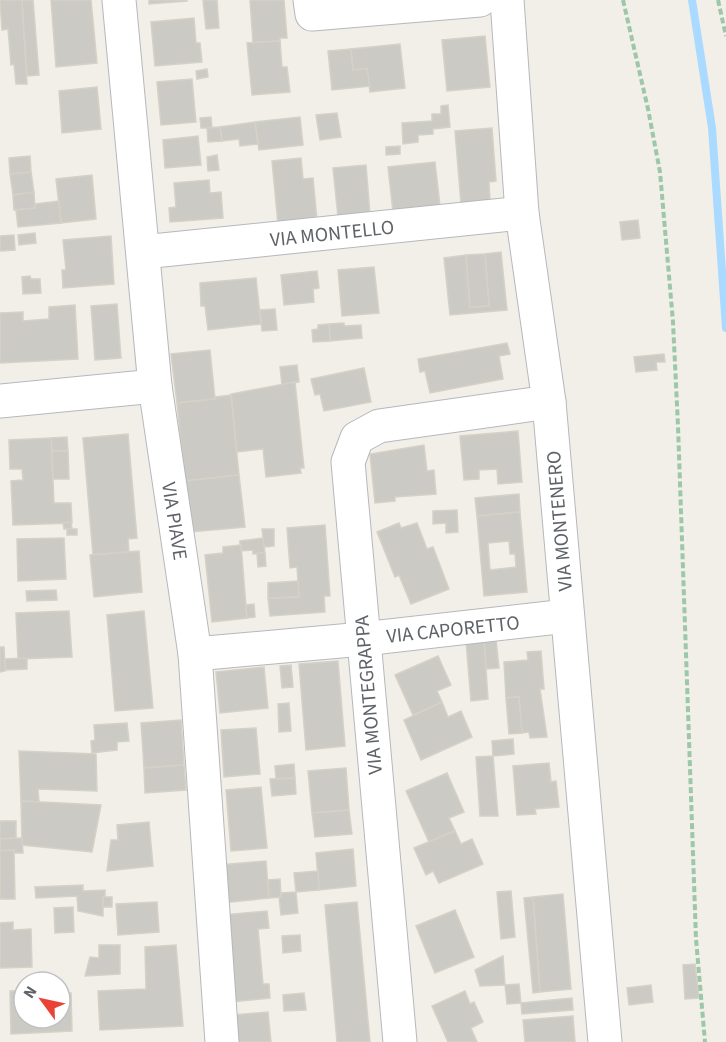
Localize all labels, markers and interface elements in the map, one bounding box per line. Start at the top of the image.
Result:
street label: VIA MONTELLO [269,214,396,254]
street label: VIA MONTENERO [540,450,580,592]
street label: VIA PIAVE [154,480,194,562]
street label: VIA CAPORETTO [385,609,521,651]
street label: VIA MONTEGRAPPA [348,614,390,776]
north arrow [12,970,72,1030]
text: N [18,982,42,1003]

